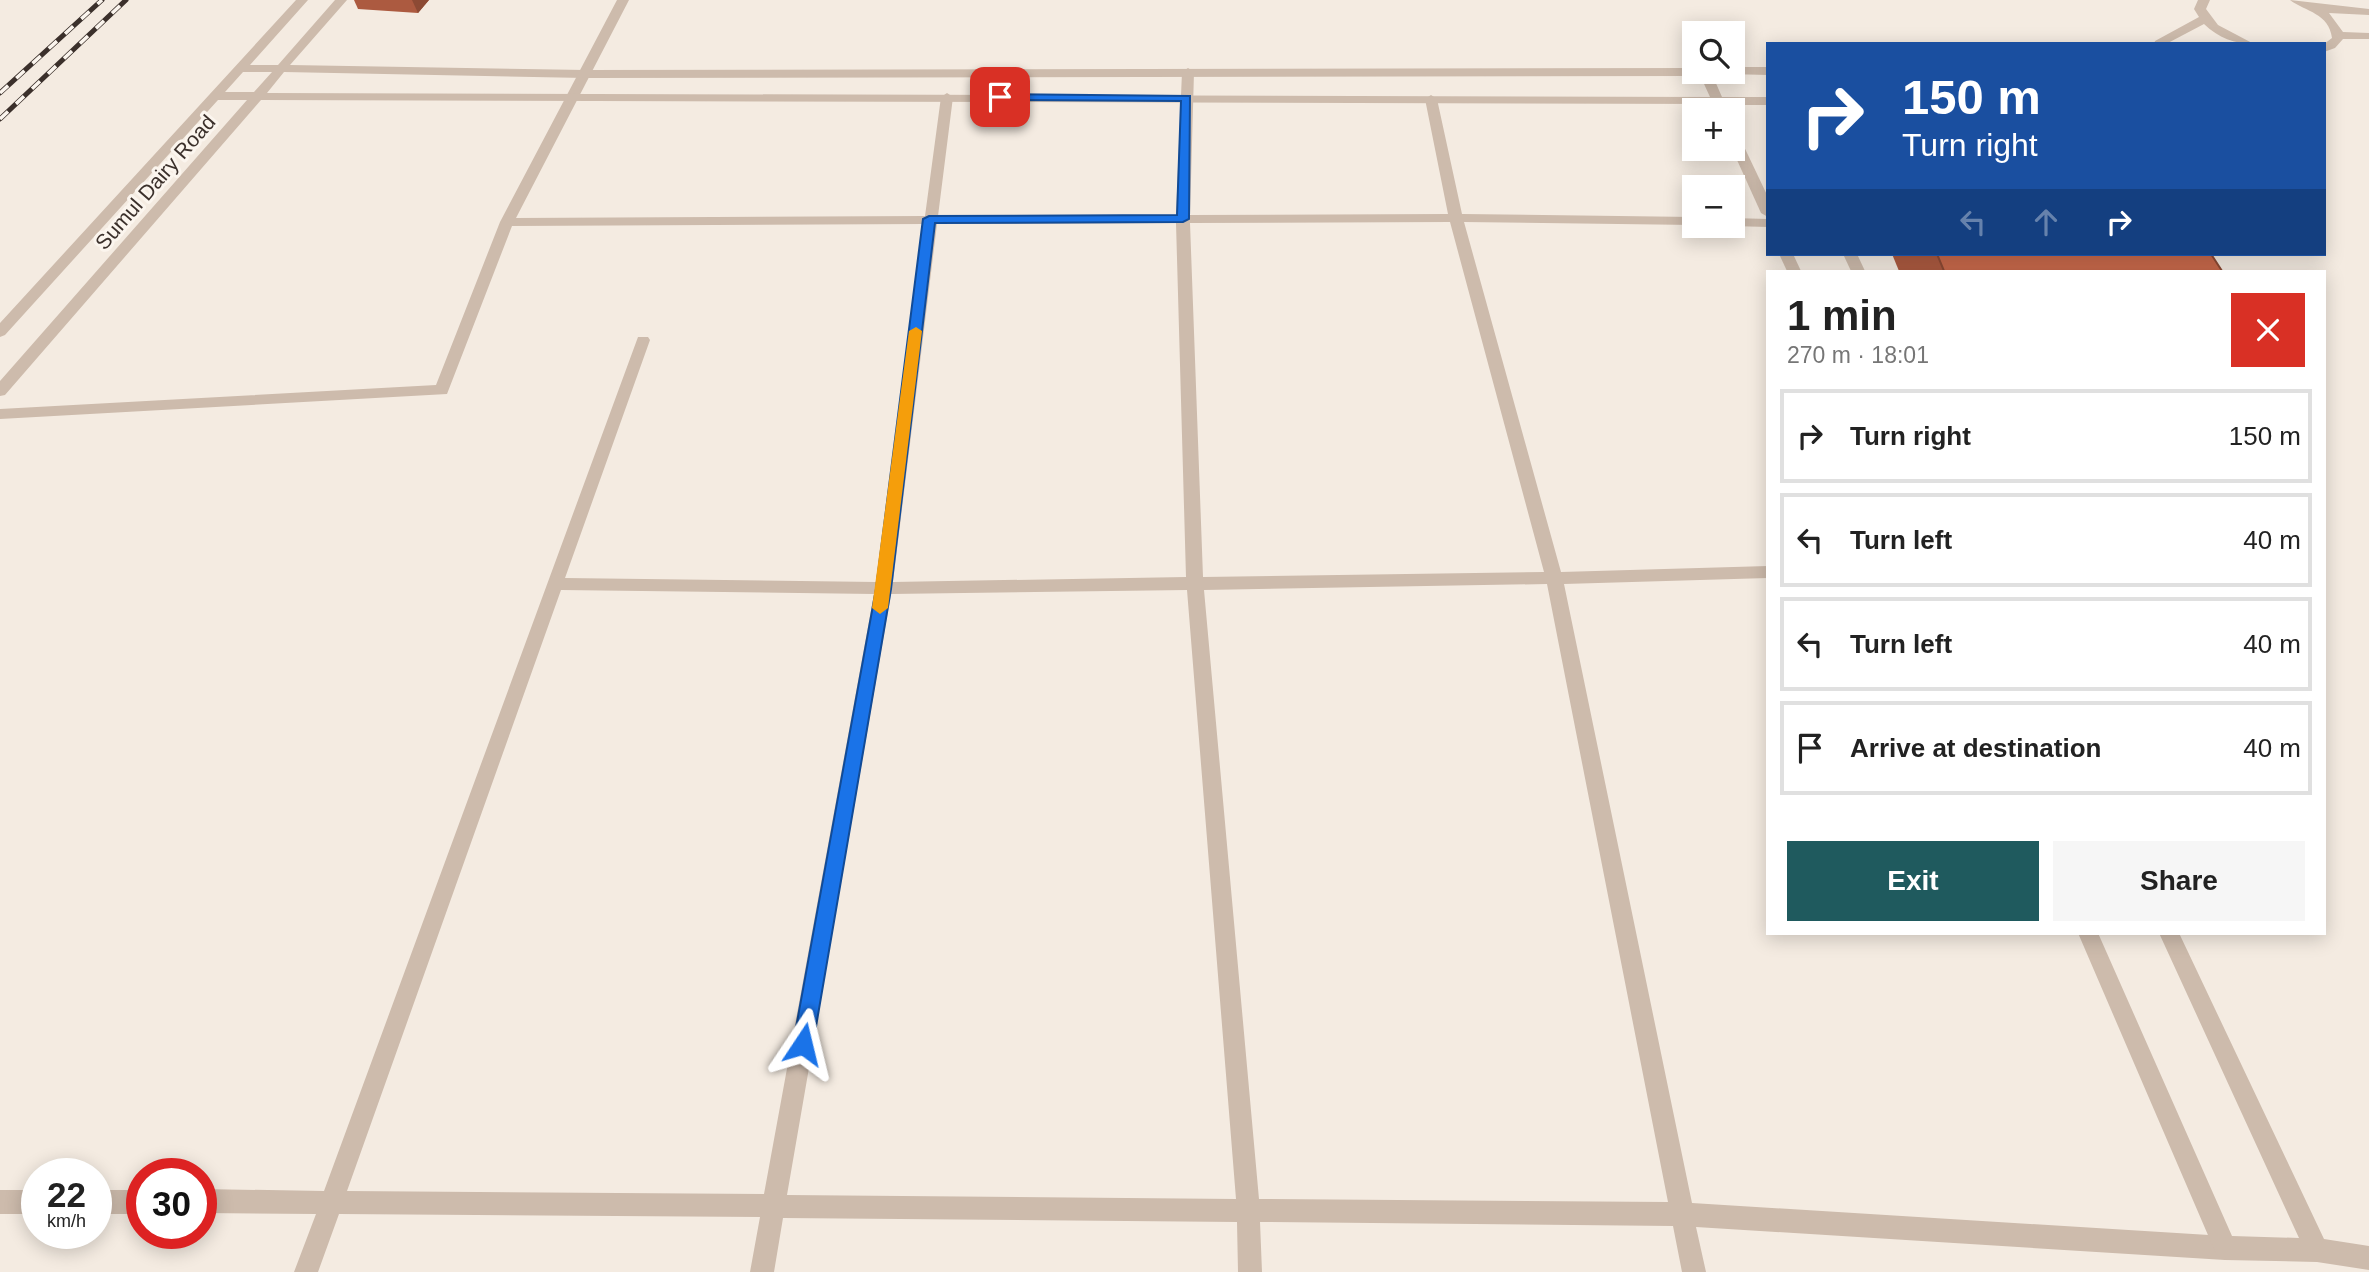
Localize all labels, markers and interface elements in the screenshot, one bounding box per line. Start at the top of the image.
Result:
map controls [1682,21,1745,238]
button: search [1682,21,1745,84]
pin [970,67,1030,127]
icon: right [1787,70,1878,161]
text: 150 m [1902,70,2041,124]
icon: arrive [981,78,1019,116]
button: + [1682,98,1745,161]
street label: Sumul Dairy Road [90,110,220,254]
text: Turn right [1902,127,2038,163]
button: − [1682,175,1745,238]
icon: left [1954,203,1992,241]
icon: ahead [2027,203,2065,241]
icon: right [2100,203,2138,241]
text: 1 min [1787,292,1897,339]
button: close [2231,293,2305,367]
text: 270 m · 18:01 [1787,342,1929,368]
icon: right [1791,417,1829,455]
text: Turn right [1850,421,1971,451]
text: 150 m [2229,421,2301,451]
icon: left [1791,521,1829,559]
text: Turn left [1850,525,1952,555]
text: 40 m [2243,525,2301,555]
icon: left [1791,625,1829,663]
text: Turn left [1850,629,1952,659]
text: 40 m [2243,629,2301,659]
icon: arrive [1791,729,1829,767]
text: Arrive at destination [1850,733,2101,763]
text: 40 m [2243,733,2301,763]
button: Exit [1787,841,2039,921]
button: Share [2053,841,2305,921]
position arrow [766,1007,840,1081]
speed limit sign: 30 [126,1158,217,1249]
text: 22 [47,1175,86,1214]
text: km/h [47,1211,86,1231]

